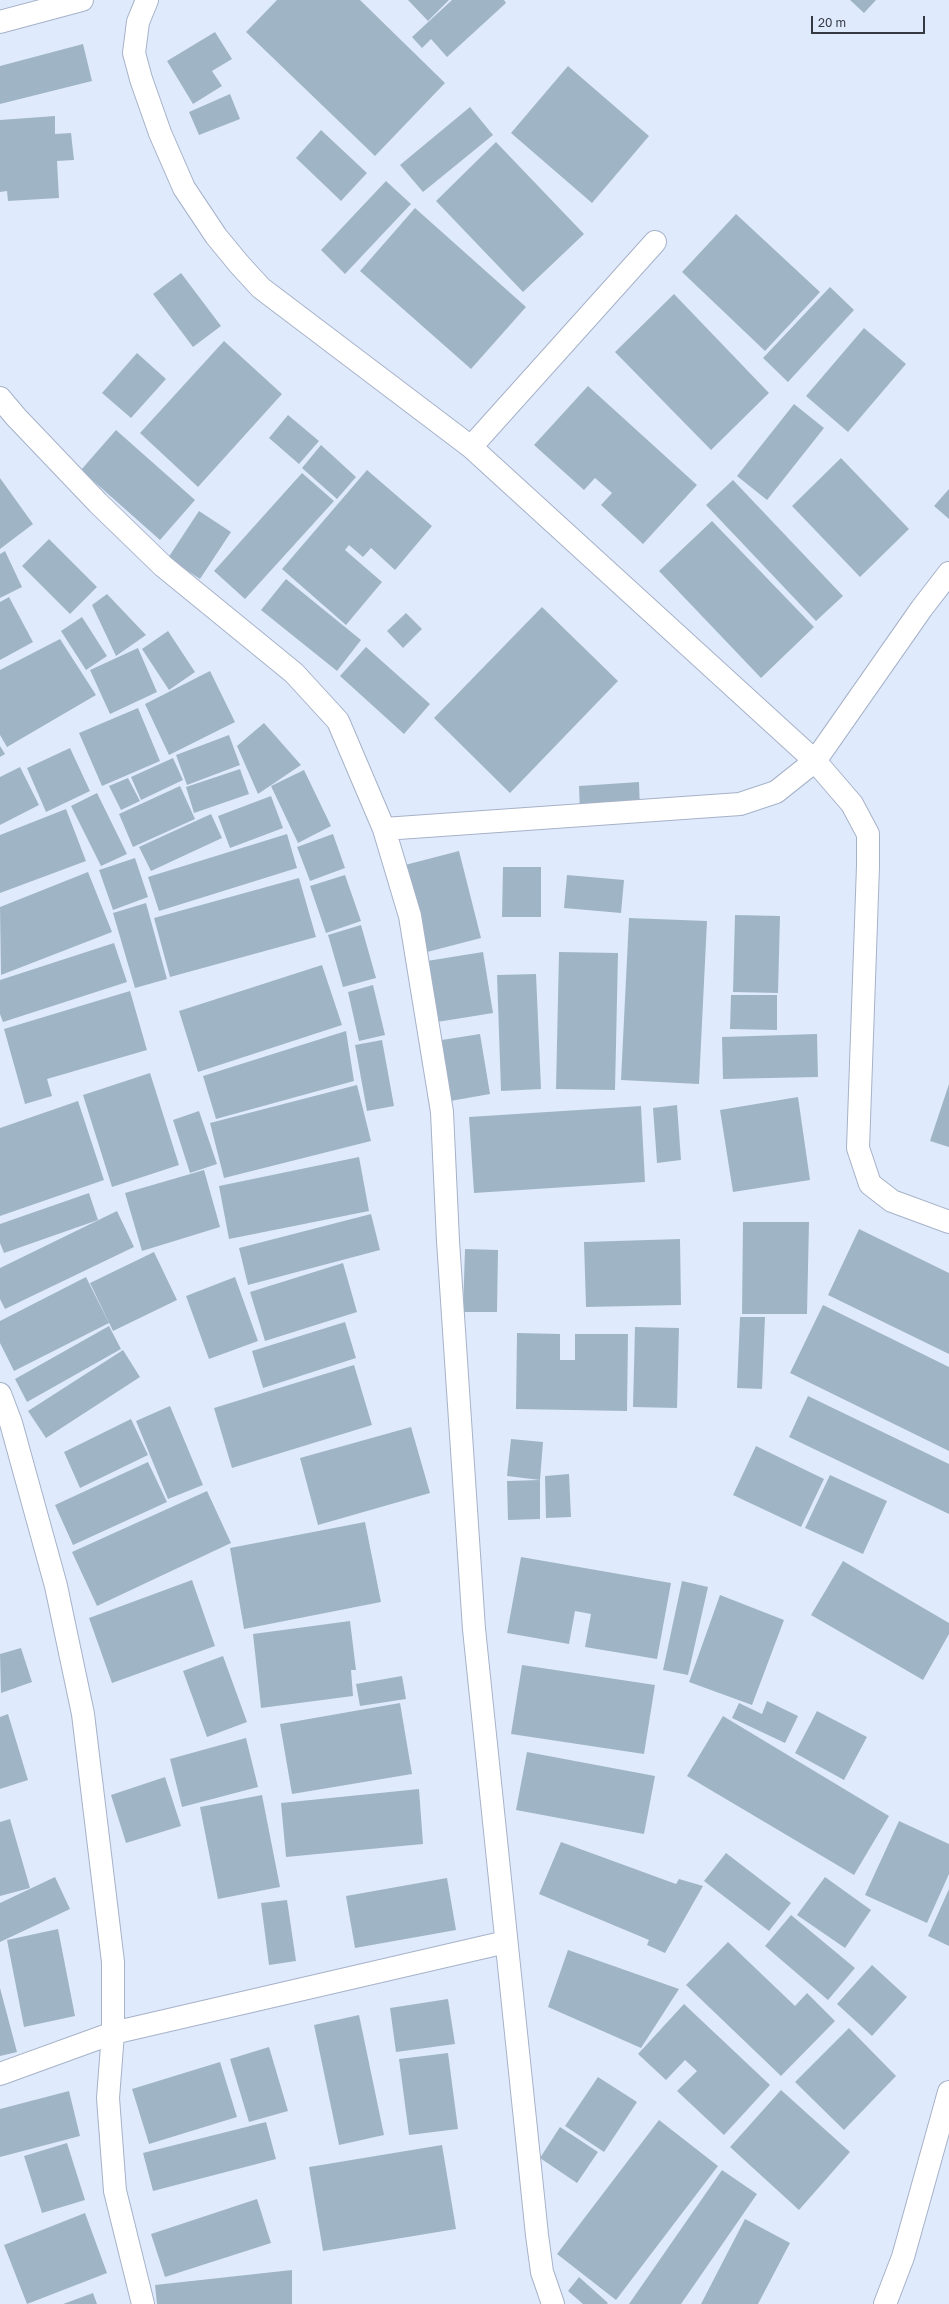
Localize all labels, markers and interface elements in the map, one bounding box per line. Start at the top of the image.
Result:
scale bar [813,8,927,34]
text: 20 m [818,15,846,30]

